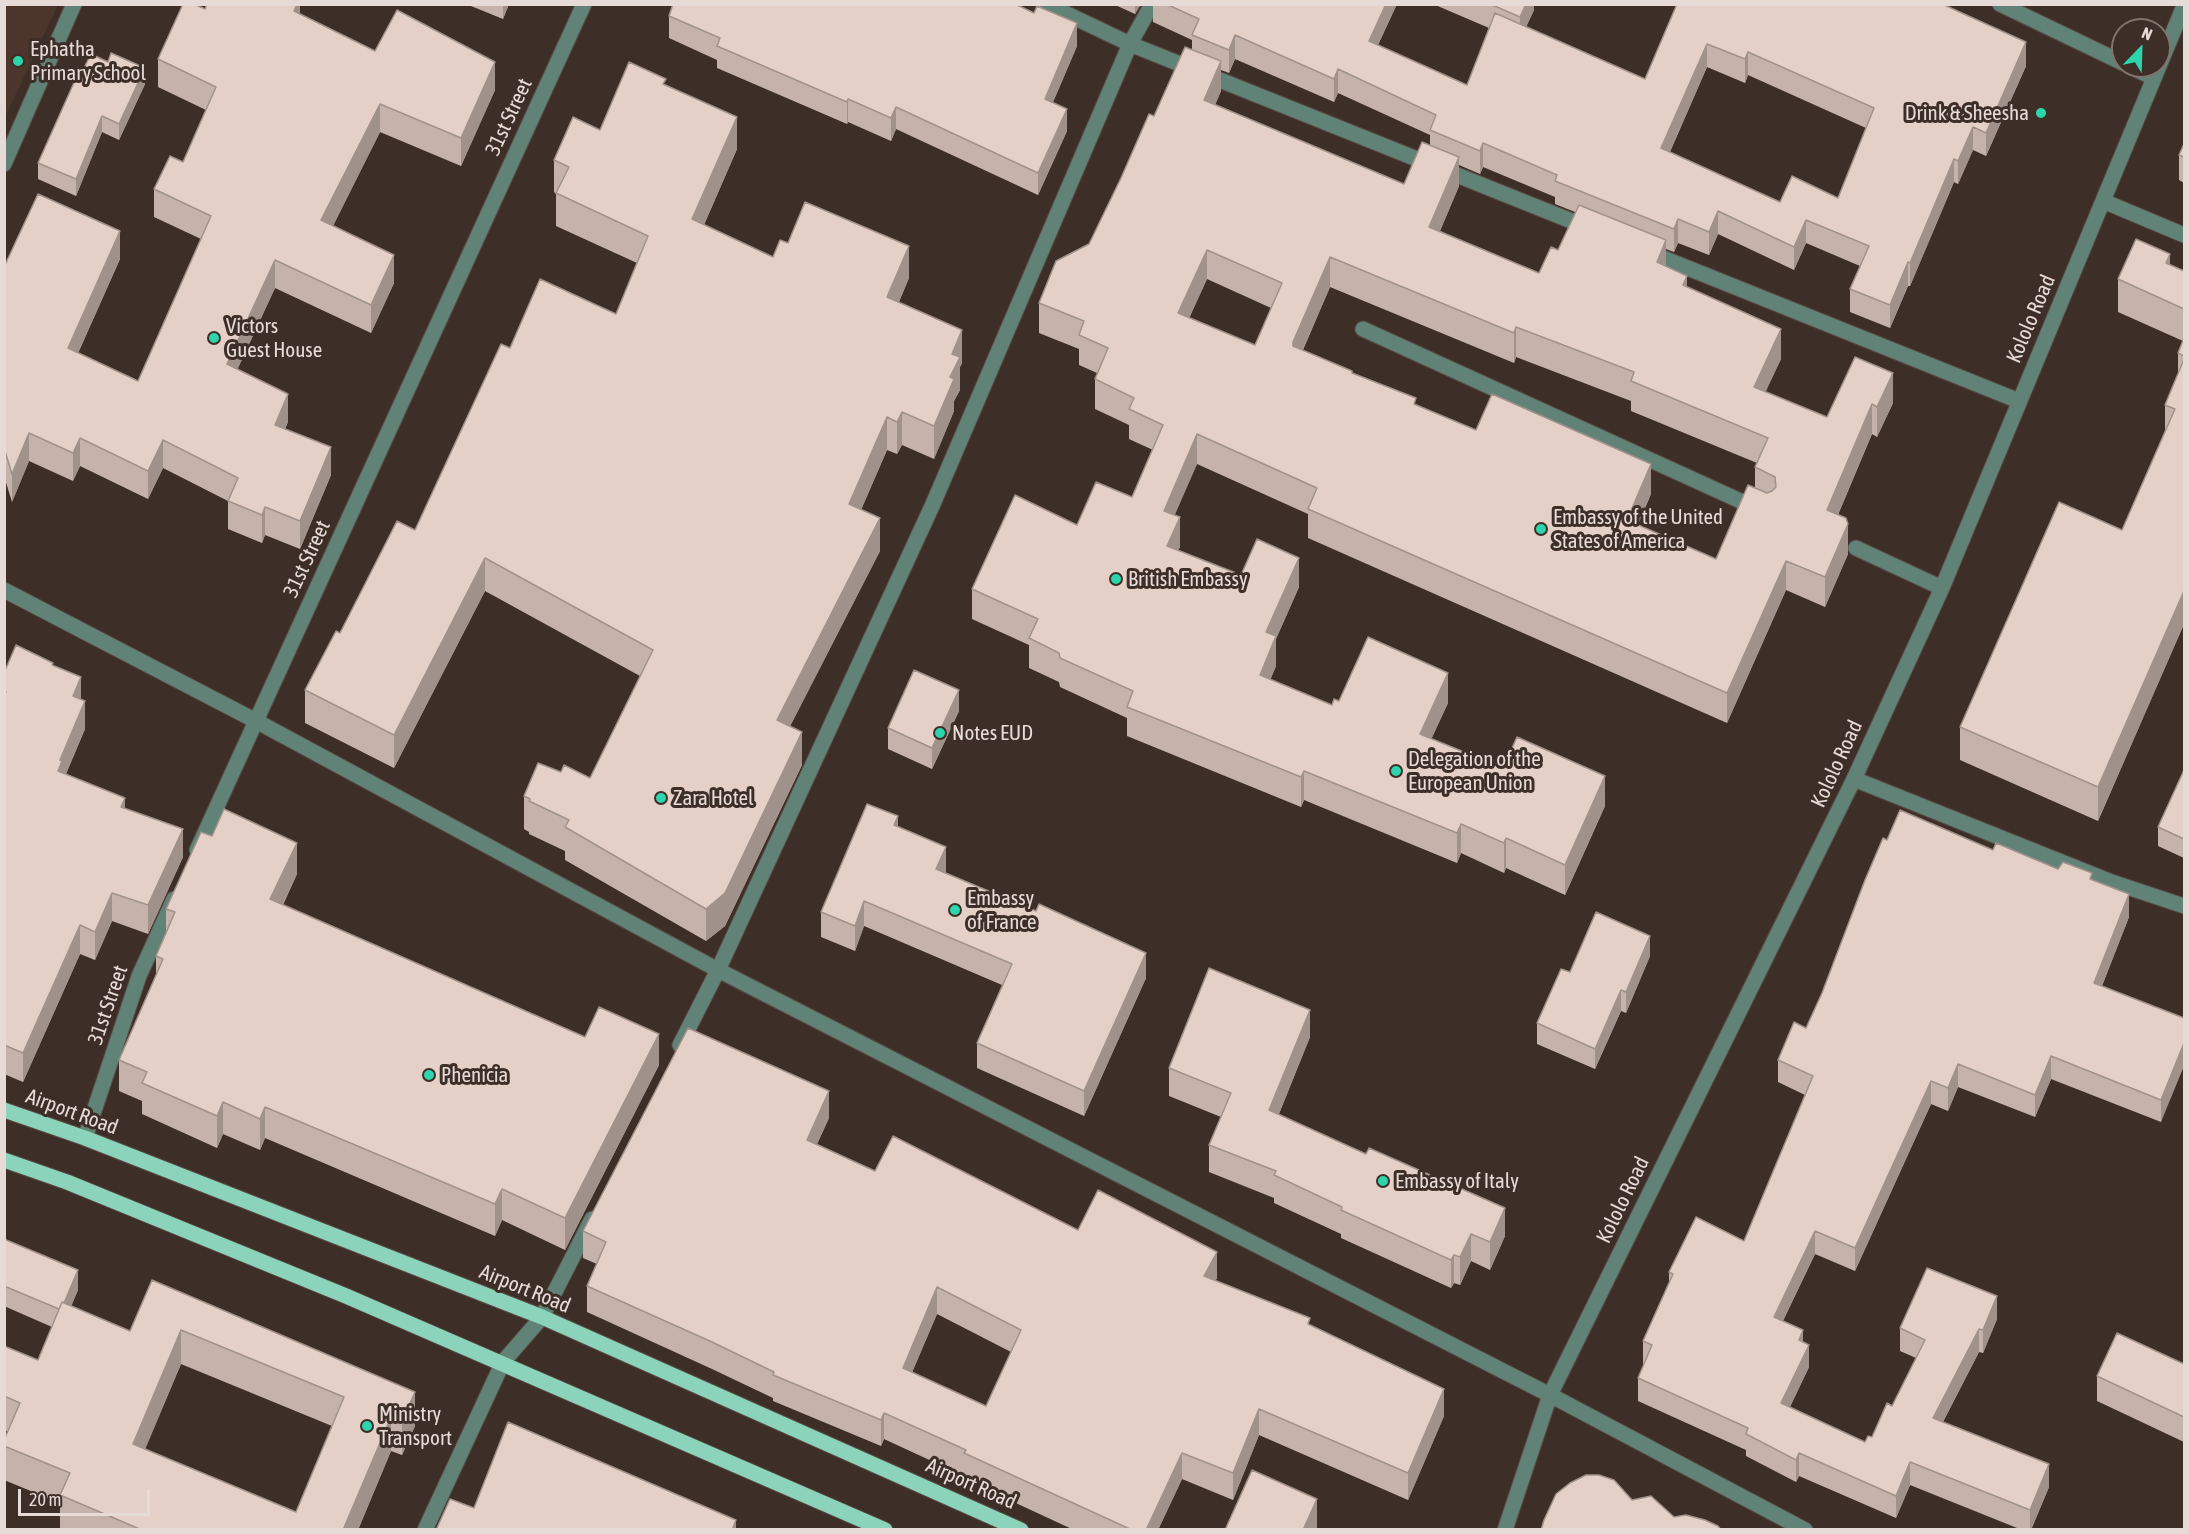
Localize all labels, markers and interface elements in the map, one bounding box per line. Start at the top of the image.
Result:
north arrow [2111,18,2171,78]
text: N [2139,23,2155,43]
place label: Ephatha Primary School [30,36,146,86]
marker: Ephatha Primary School [11,54,25,68]
street label: 31st Street [480,74,538,160]
place label: Drink & Sheesha [1905,100,2029,126]
marker: Drink & Sheesha [2034,106,2048,120]
street label: Kololo Road [2001,271,2061,367]
place label: Victors Guest House [226,313,322,363]
marker: Victors Guest House [207,331,221,345]
place label: Embassy of the United States of America [1553,504,1723,554]
street label: 31st Street [278,516,336,602]
marker: Embassy of the United States of America [1534,522,1548,536]
place label: British Embassy [1128,566,1248,592]
marker: British Embassy [1109,572,1123,586]
street label: Kololo Road [1806,716,1868,812]
place label: Notes EUD [952,720,1033,746]
marker: Notes EUD [933,726,947,740]
place label: Delegation of the European Union [1408,746,1541,796]
marker: Delegation of the European Union [1389,764,1403,778]
place label: Zara Hotel [673,785,754,811]
marker: Zara Hotel [654,791,668,805]
place label: Embassy of France [967,885,1037,935]
marker: Embassy of France [948,903,962,917]
street label: 31st Street [83,962,133,1048]
place label: Phenicia [441,1062,508,1088]
marker: Phenicia [422,1068,436,1082]
street label: Airport Road [23,1084,121,1140]
street label: Kololo Road [1591,1153,1655,1247]
place label: Embassy of Italy [1395,1168,1519,1194]
marker: Embassy of Italy [1376,1174,1390,1188]
street label: Airport Road [476,1259,574,1319]
place label: Ministry Transport [379,1401,452,1451]
marker: Ministry Transport [360,1419,374,1433]
street label: Airport Road [922,1453,1020,1515]
scale bar [21,1477,153,1515]
text: 20 m [29,1489,61,1510]

